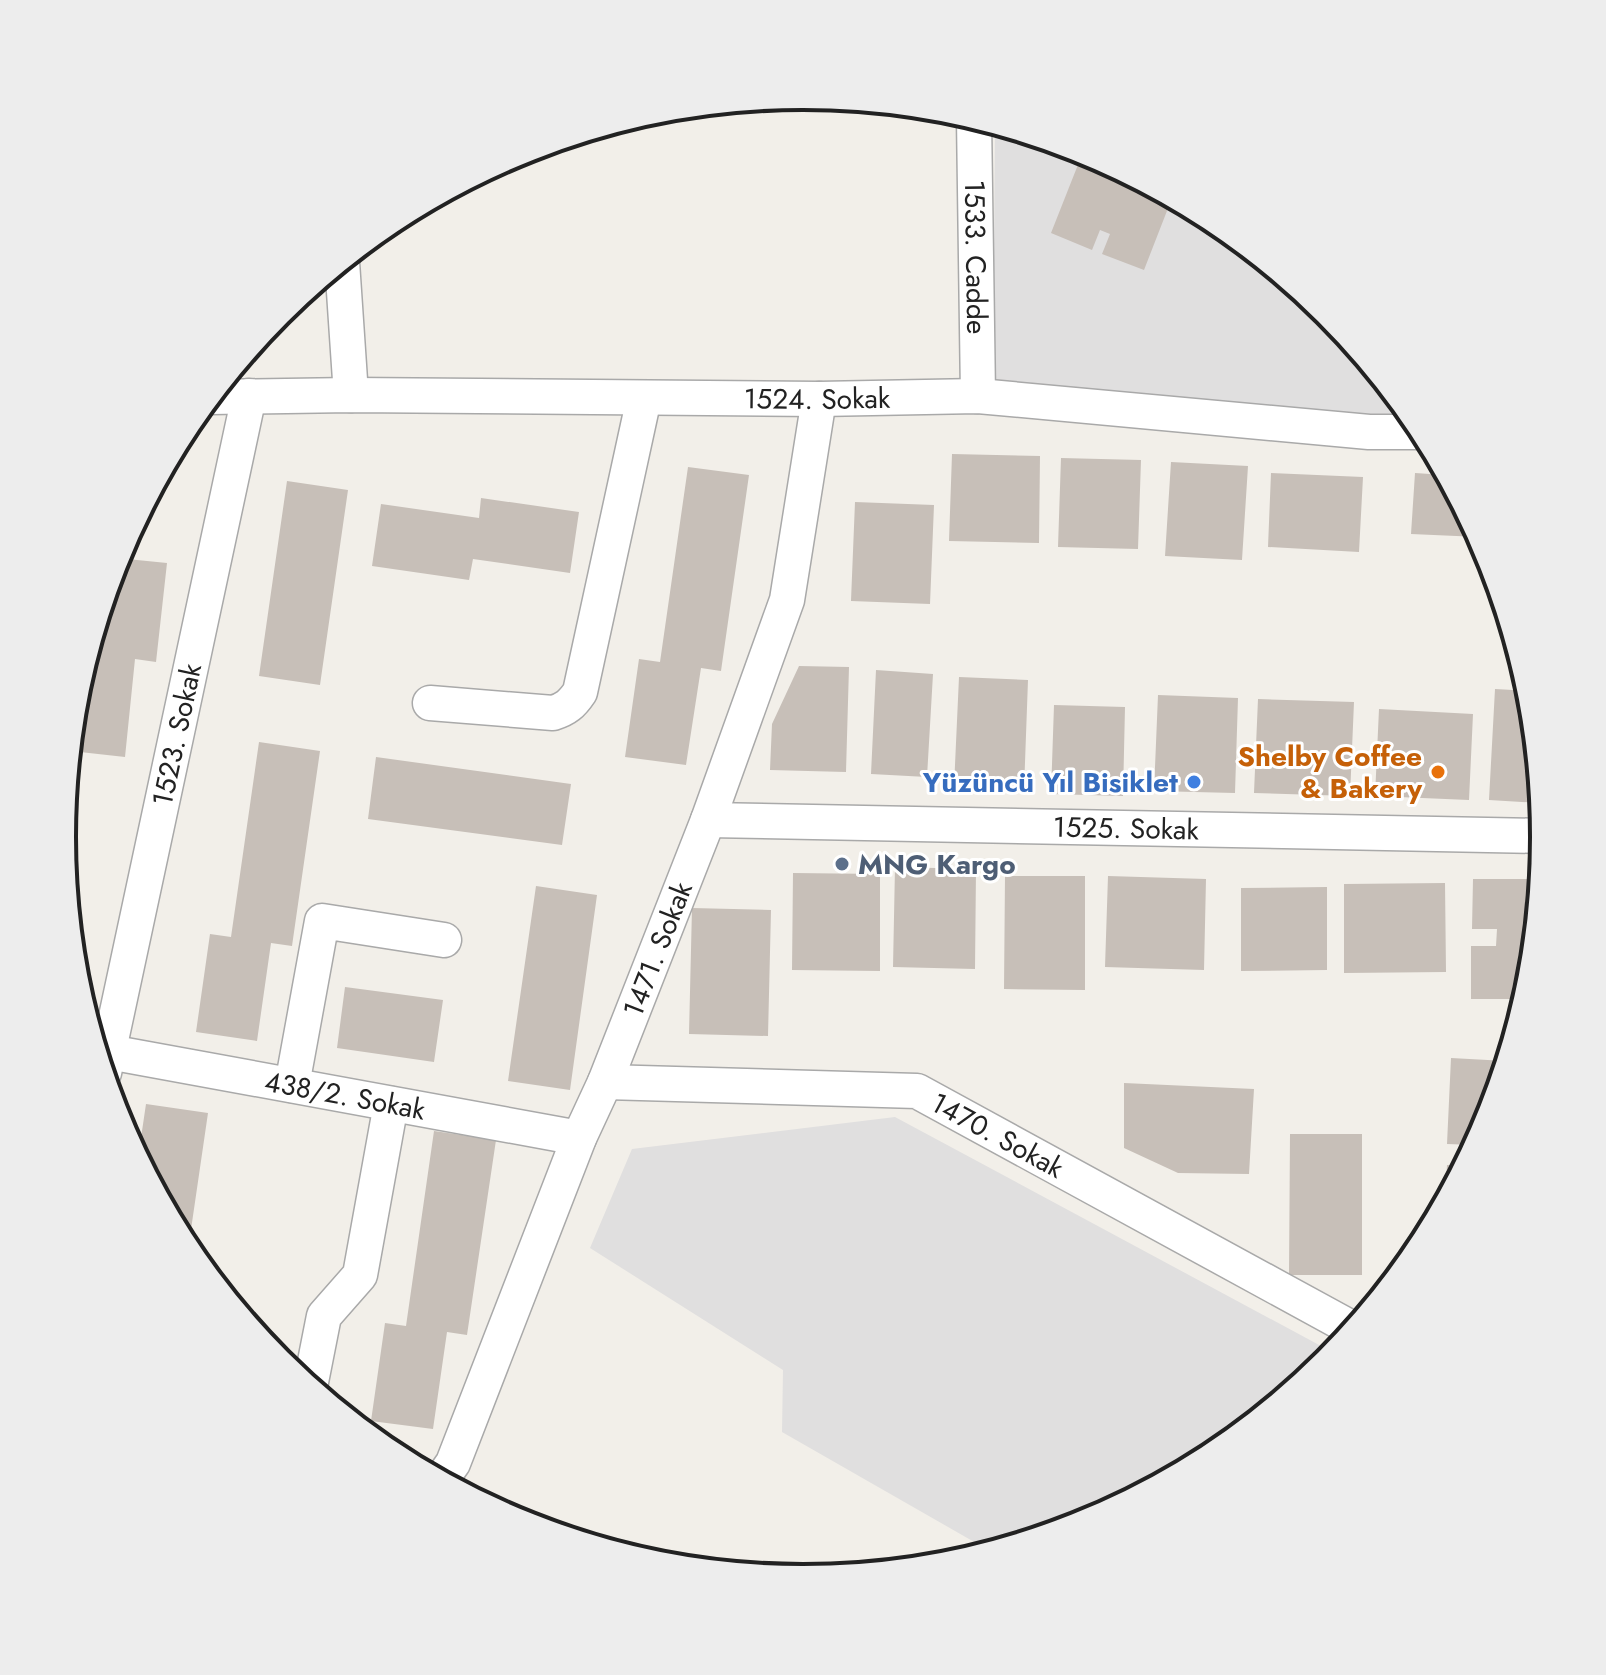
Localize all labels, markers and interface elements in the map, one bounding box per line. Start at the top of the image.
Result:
street label: 1533. Cadde [954,179,998,334]
street label: 1524. Sokak [744,377,891,420]
street label: 1523. Sokak [141,659,212,810]
place label: Shelby Coffee & Bakery [1238,736,1422,809]
place label: Yüzüncü Yıl Bisiklet [922,762,1178,803]
marker: Shelby Coffee & Bakery [1429,763,1447,781]
marker: Yüzüncü Yıl Bisiklet [1185,773,1203,791]
street label: 1525. Sokak [1053,806,1200,850]
place label: MNG Kargo [858,844,1016,885]
marker: MNG Kargo [833,855,851,873]
street label: 1471. Sokak [612,875,703,1023]
street label: 438/2. Sokak [261,1060,429,1130]
street label: 1470. Sokak [924,1082,1072,1188]

